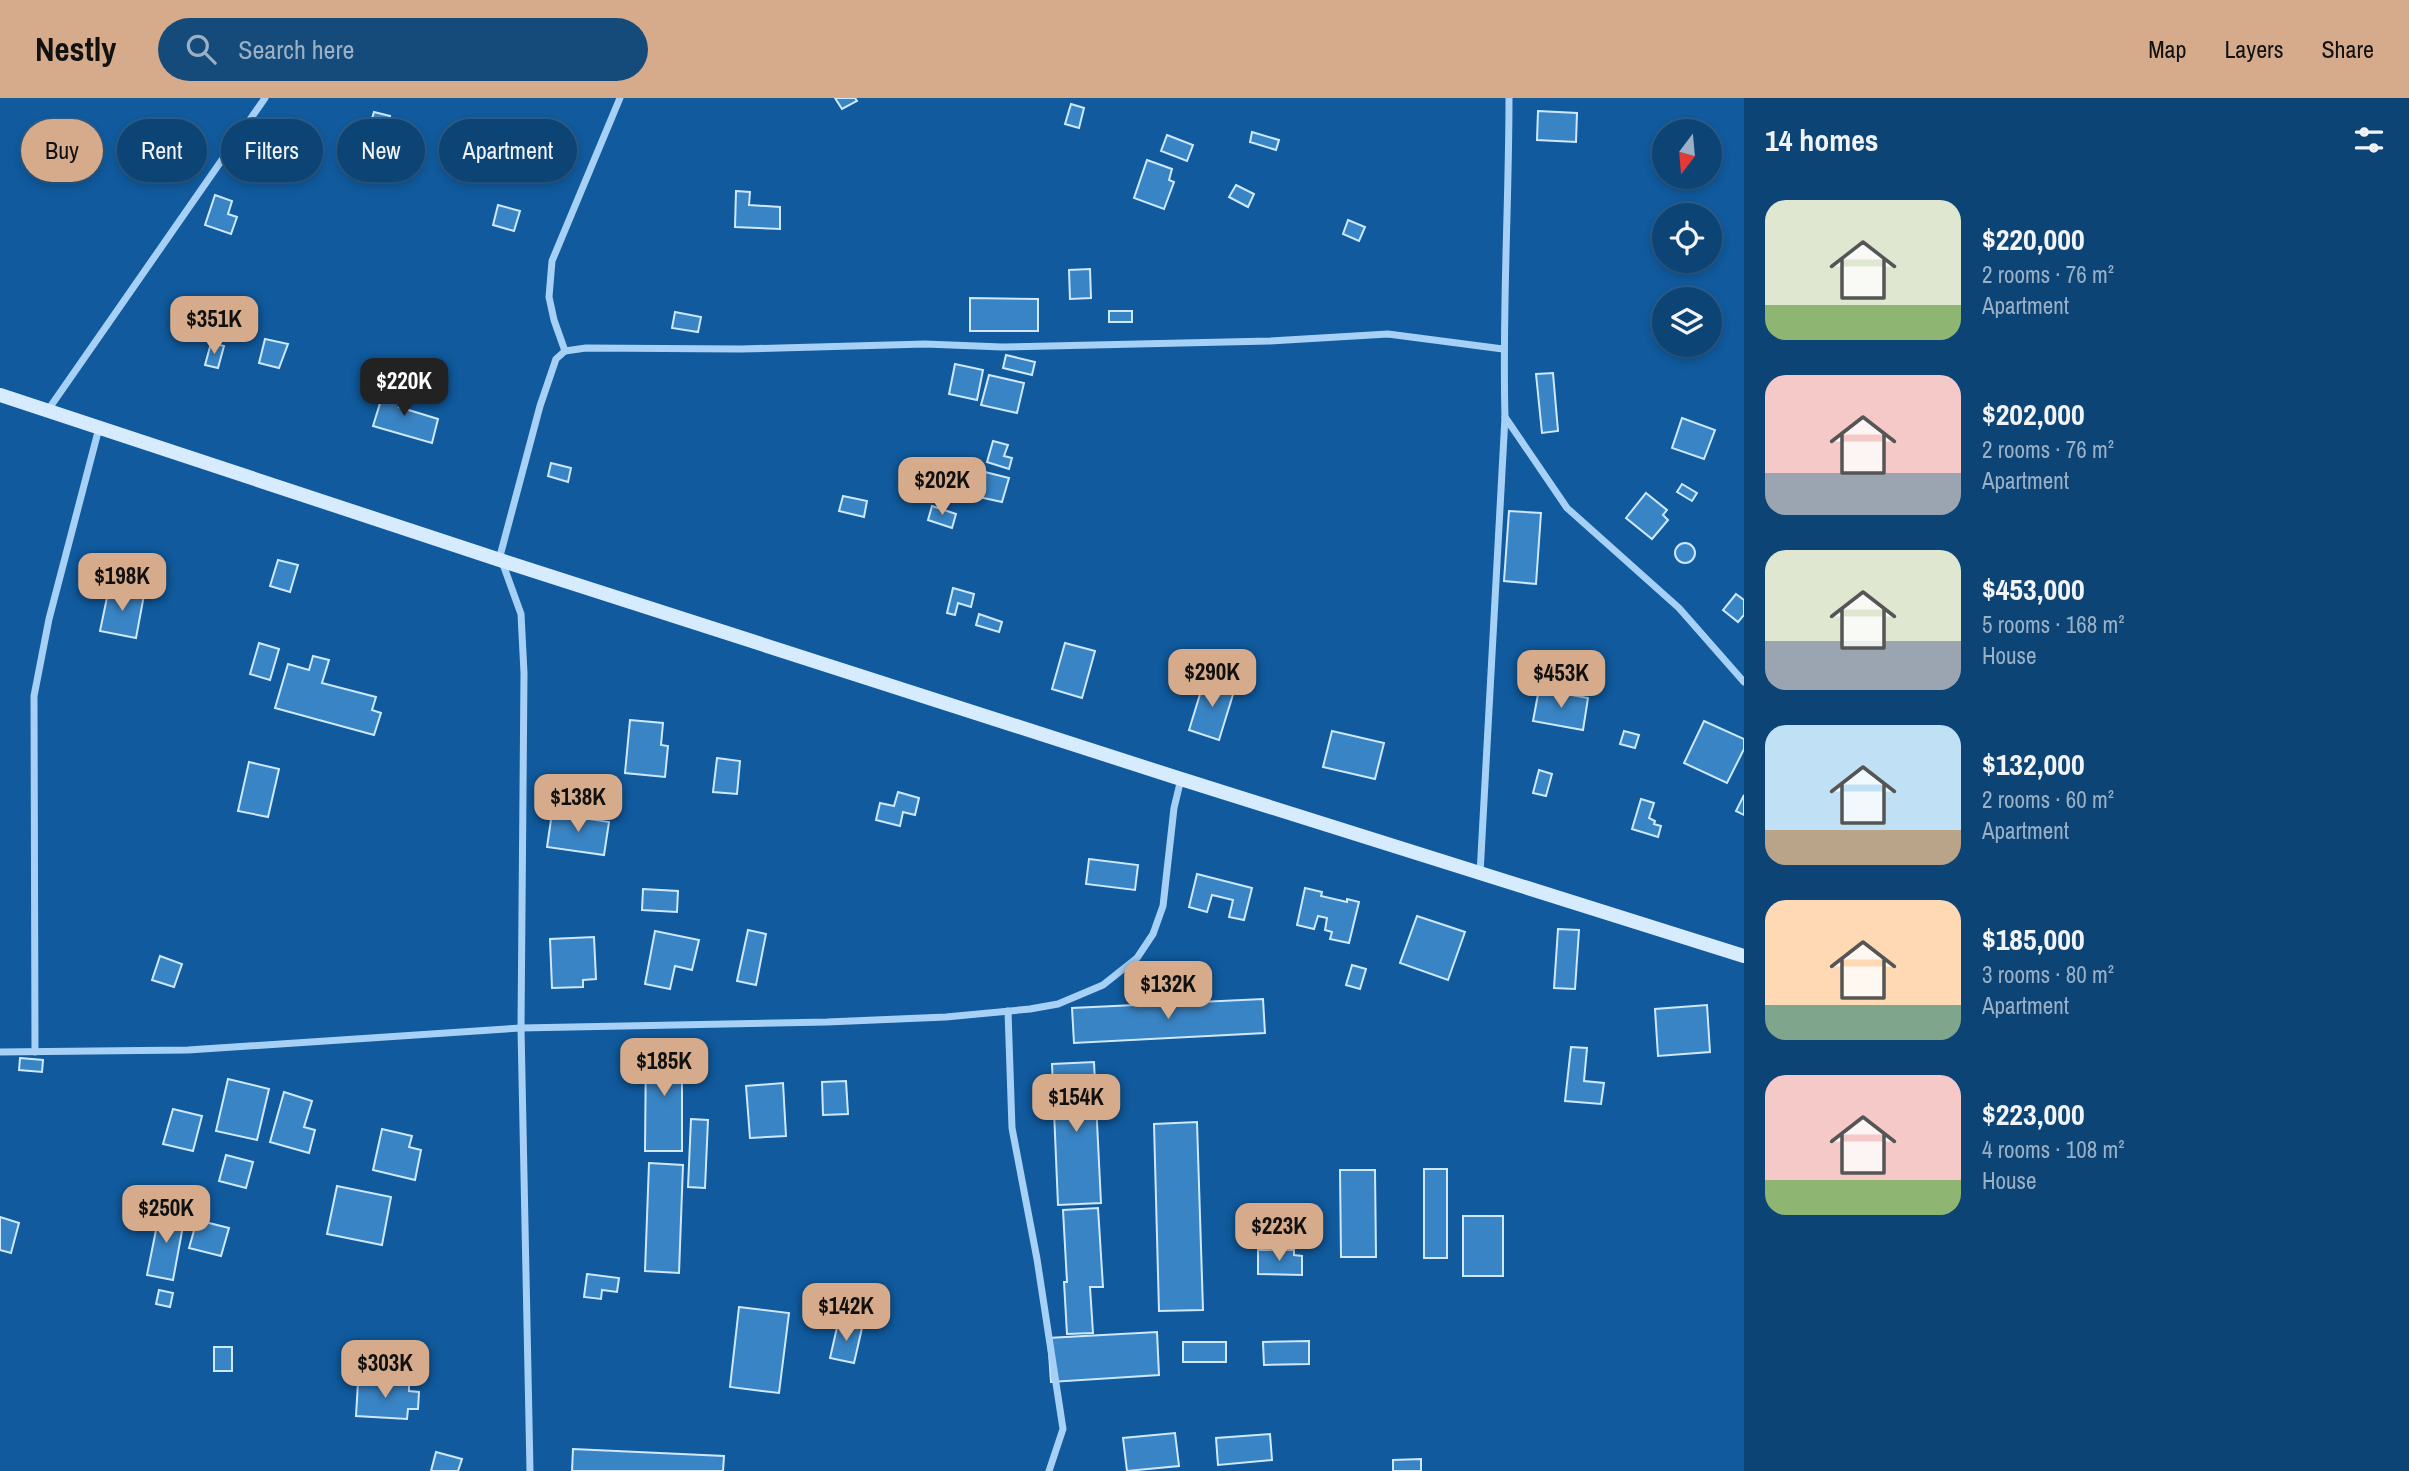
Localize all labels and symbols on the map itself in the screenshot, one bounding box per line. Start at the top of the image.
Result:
north arrow [1652,119,1722,189]
pin: $351K [165,296,263,356]
pin: $220K [355,358,453,418]
pin: $202K [893,458,991,517]
pin: $198K [73,554,171,613]
pin: $290K [1163,650,1261,709]
pin: $453K [1512,650,1610,710]
pin: $138K [529,774,627,834]
pin: $132K [1119,962,1217,1021]
pin: $185K [615,1038,713,1098]
pin: $154K [1027,1074,1125,1134]
pin: $250K [117,1186,215,1245]
pin: $223K [1230,1204,1328,1263]
pin: $142K [797,1284,895,1343]
pin: $303K [336,1340,434,1400]

